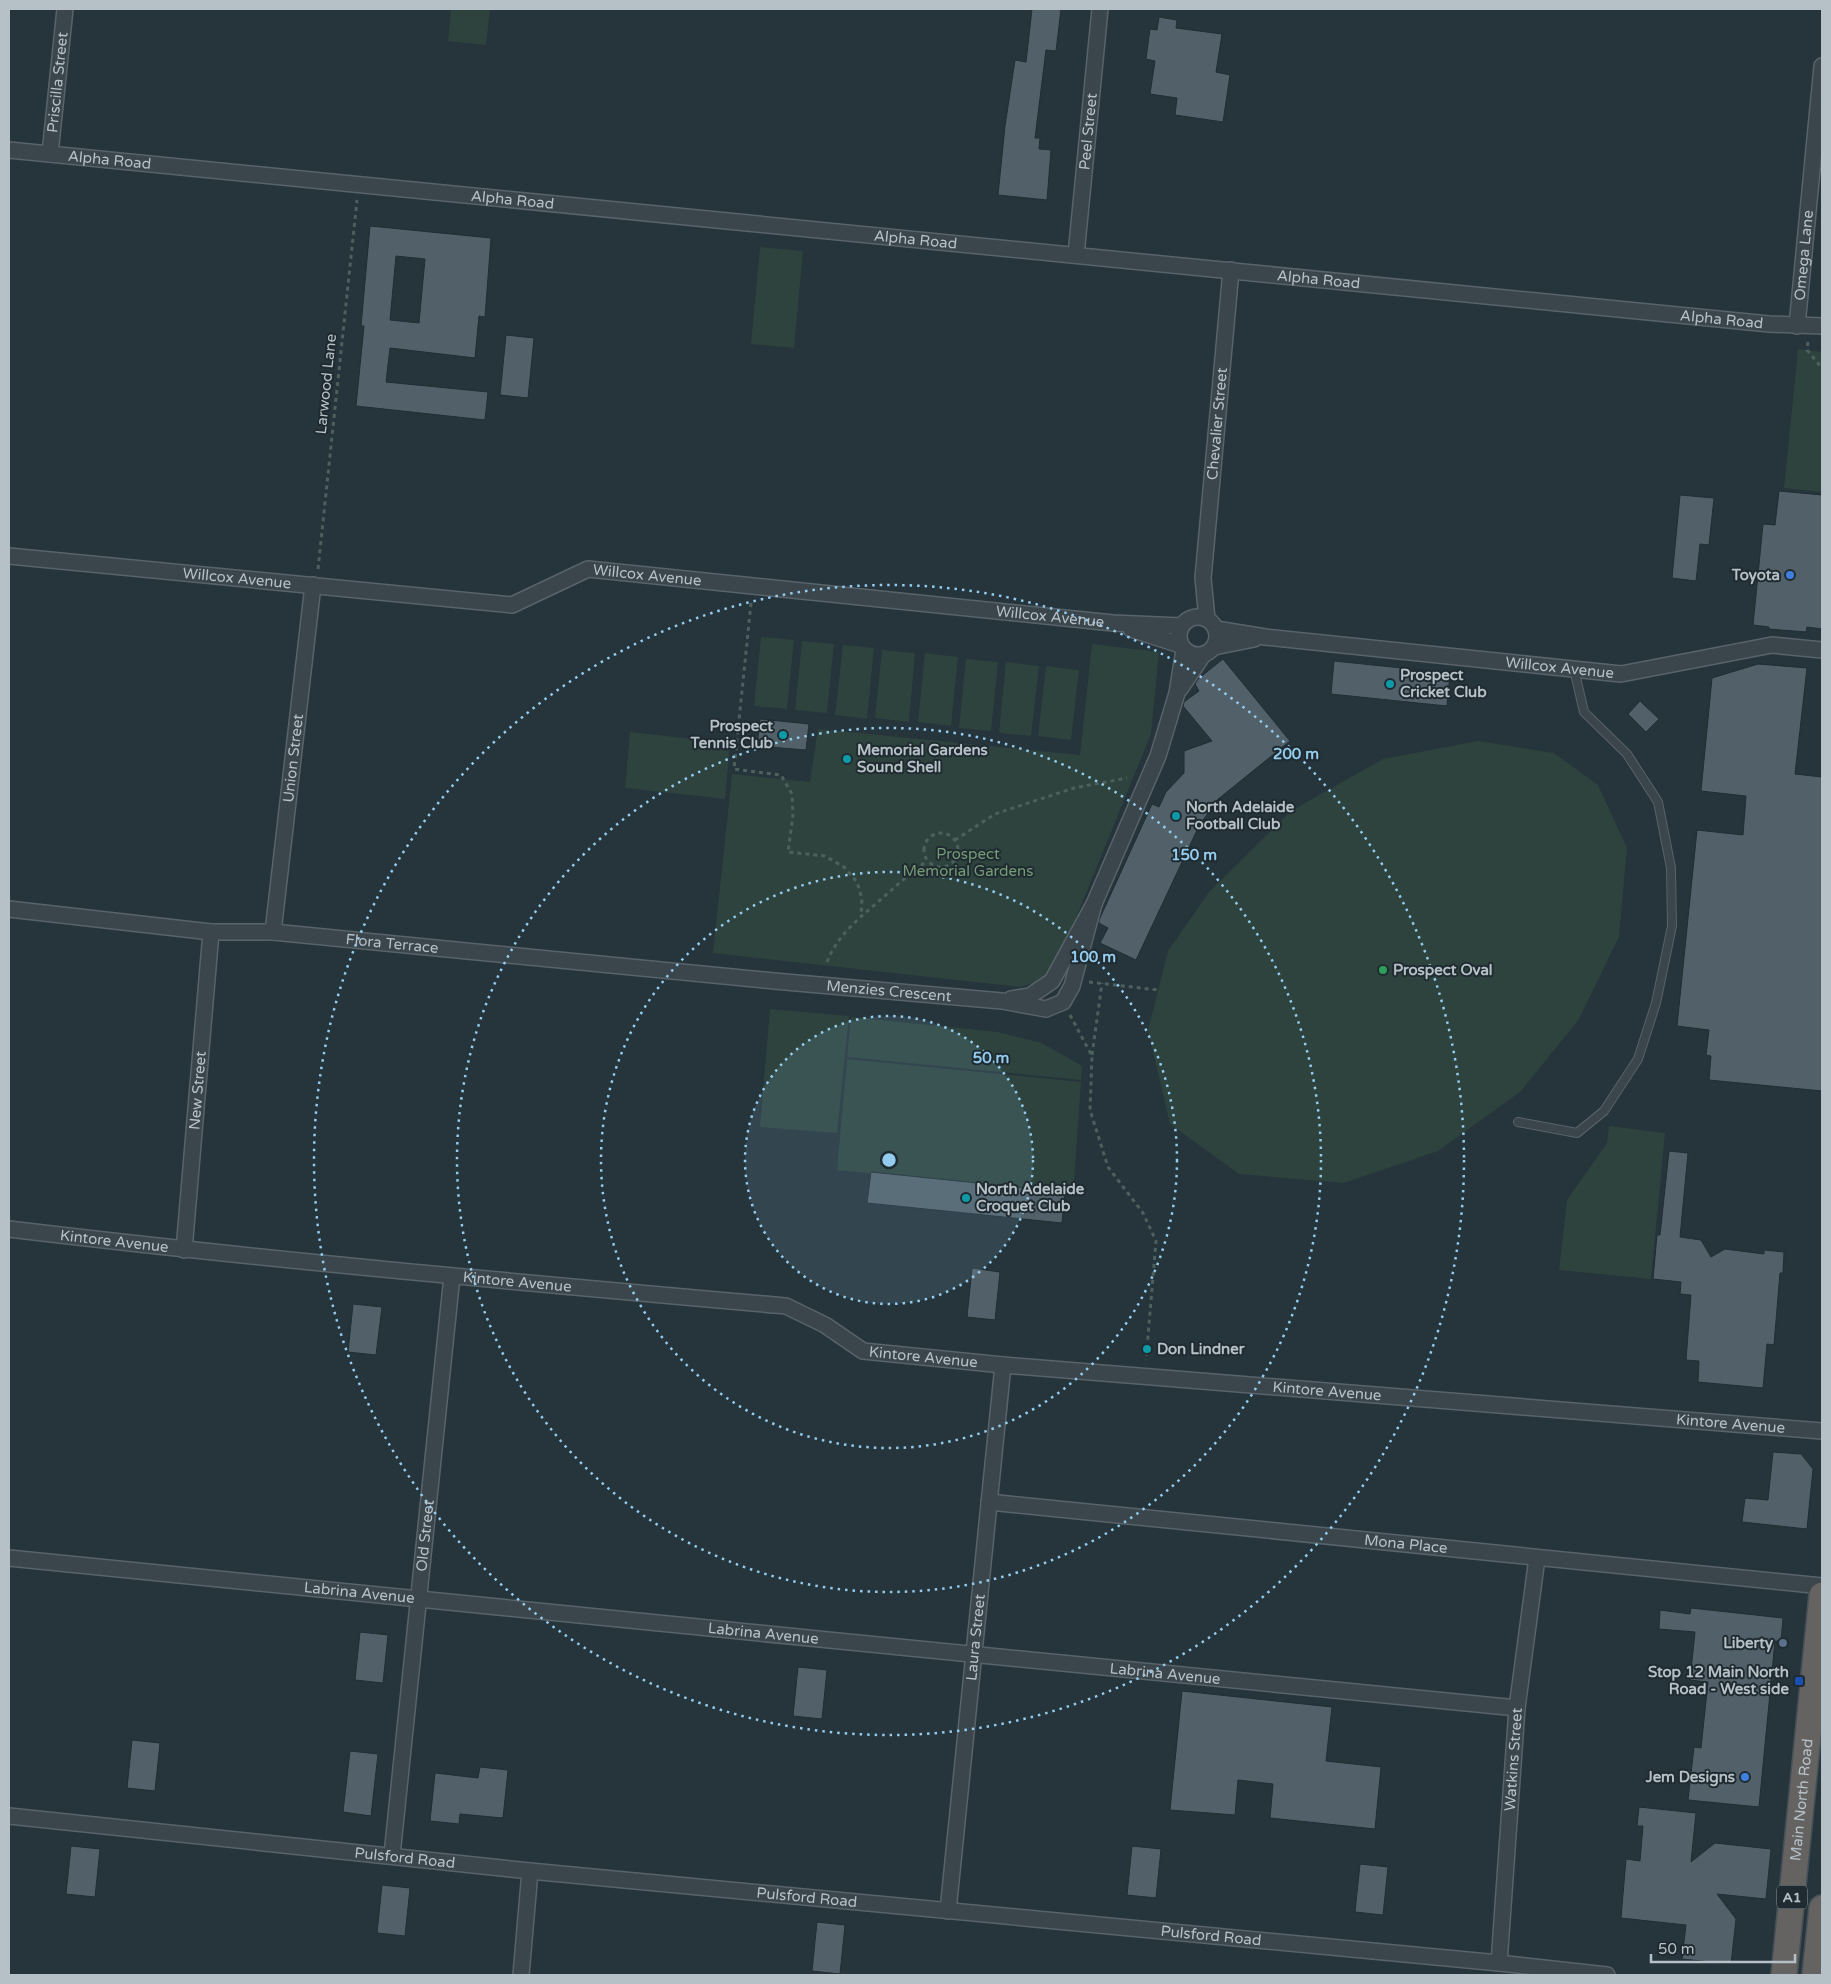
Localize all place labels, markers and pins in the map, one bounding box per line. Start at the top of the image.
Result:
place label: Toyota [1731,566,1780,585]
marker: Toyota [1784,569,1796,581]
place label: Prospect Cricket Club [1400,666,1487,701]
marker: Prospect Cricket Club [1384,678,1396,690]
place label: Prospect Tennis Club [689,717,774,752]
marker: Prospect Tennis Club [777,729,789,741]
place label: Memorial Gardens Sound Shell [857,741,988,776]
marker: Memorial Gardens Sound Shell [841,753,853,765]
place label: North Adelaide Football Club [1186,798,1295,833]
marker: North Adelaide Football Club [1170,810,1182,822]
place label: Prospect Oval [1393,961,1493,980]
marker: Prospect Oval [1377,964,1389,976]
centre of rings [880,1151,898,1169]
place label: North Adelaide Croquet Club [976,1180,1085,1216]
marker: North Adelaide Croquet Club [960,1192,972,1204]
place label: Don Lindner [1157,1340,1245,1358]
marker: Don Lindner [1141,1343,1153,1355]
place label: Liberty [1723,1634,1773,1653]
marker: Liberty [1777,1637,1789,1649]
place label: Stop 12 Main North Road - West side [1648,1663,1790,1698]
marker: Stop 12 Main North Road - West side [1793,1675,1805,1687]
place label: Jem Designs [1645,1768,1735,1787]
marker: Jem Designs [1739,1771,1751,1783]

